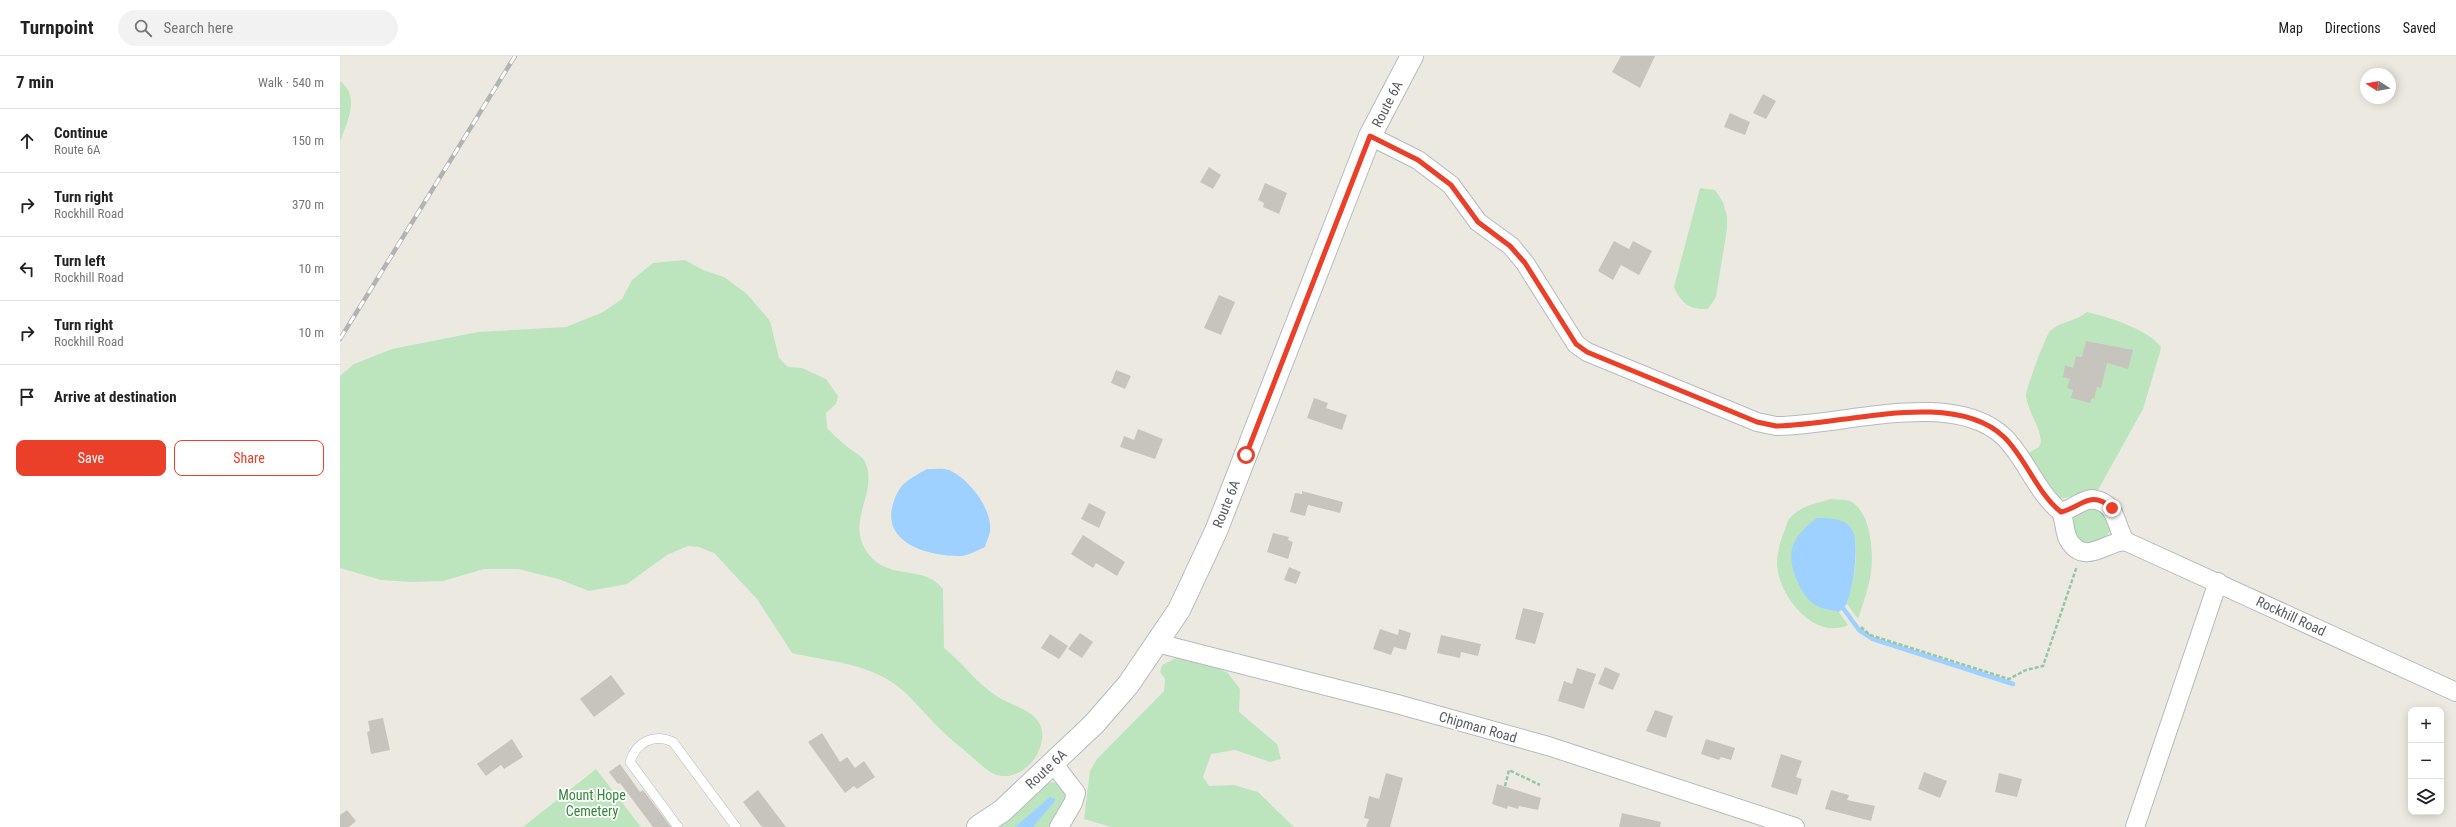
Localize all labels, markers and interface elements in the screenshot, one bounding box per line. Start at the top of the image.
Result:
search box [118,10,398,46]
text: Turnpoint [20,16,94,39]
icon: search [132,17,154,39]
text: Search here [164,19,233,37]
text: Map [2279,20,2303,36]
text: Directions [2325,20,2381,36]
text: Saved [2403,20,2436,36]
north arrow [2360,68,2396,104]
text: 7 min [16,72,54,92]
text: Walk · 540 m [258,75,324,90]
street label: Route 6A [1368,78,1406,130]
text: Continue [54,124,108,142]
icon: ahead [16,130,38,152]
text: 150 m [292,133,324,148]
text: Route 6A [54,142,101,157]
text: Turn right [54,188,113,206]
icon: right [16,194,38,216]
text: 370 m [292,197,324,212]
text: Rockhill Road [54,206,124,221]
text: Turn left [54,252,105,270]
icon: left [16,258,38,280]
text: 10 m [298,261,324,276]
text: Rockhill Road [54,270,124,285]
text: Turn right [54,316,113,334]
icon: right [16,322,38,344]
text: 10 m [298,325,324,340]
text: Rockhill Road [54,334,124,349]
icon: arrive [16,386,38,408]
text: Arrive at destination [54,388,177,406]
button: Save [16,440,166,476]
button: Share [174,440,324,476]
route start [1237,446,1255,464]
street label: Route 6A [1209,478,1243,530]
route end [2103,499,2121,517]
street label: Rockhill Road [2254,593,2328,639]
map controls [2408,707,2444,815]
button: + [2408,707,2444,743]
street label: Chipman Road [1437,708,1519,746]
button: − [2408,743,2444,779]
street label: Route 6A [1022,746,1070,792]
button: layers [2408,779,2444,815]
park label: Mount Hope Cemetery [558,787,626,819]

